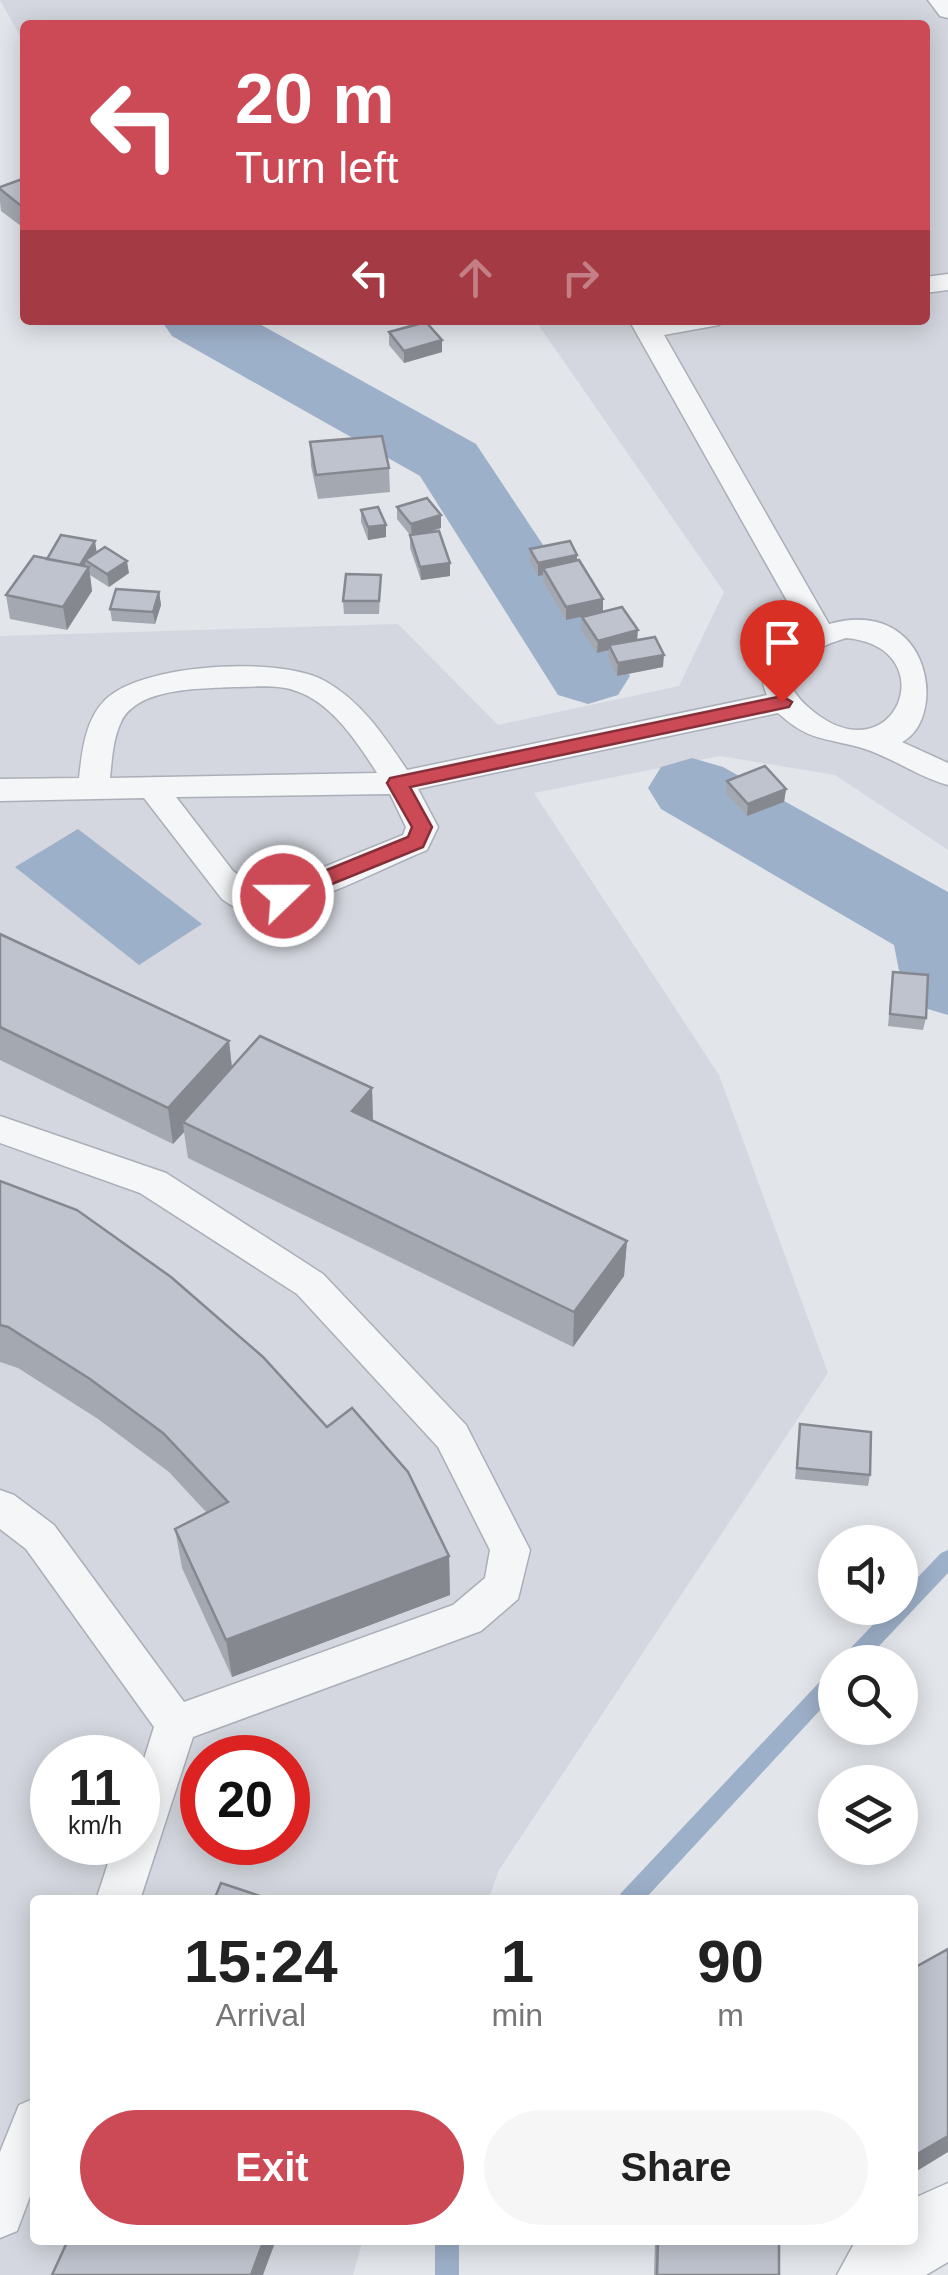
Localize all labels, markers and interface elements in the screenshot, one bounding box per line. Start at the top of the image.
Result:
icon: left [70,60,200,190]
text: 20 m [235,60,395,138]
text: Turn left [235,142,398,193]
icon: left [343,250,398,305]
icon: ahead [448,250,503,305]
icon: right [553,250,608,305]
pin [740,600,825,703]
icon: arrive [755,615,810,670]
position arrow [231,844,335,948]
map controls [818,1525,918,1865]
button: sound [818,1525,918,1625]
button: search [818,1645,918,1745]
speed limit sign: 20 [180,1735,310,1865]
text: 11 [69,1760,121,1816]
button: layers [818,1765,918,1865]
text: km/h [68,1811,122,1839]
text: 15:24 [184,1928,338,1995]
text: 1 [501,1928,534,1995]
text: 90 [697,1928,764,1995]
text: Arrival [215,1997,306,2033]
text: min [492,1997,543,2033]
text: m [717,1997,744,2033]
button: Exit [80,2110,464,2225]
button: Share [484,2110,868,2225]

